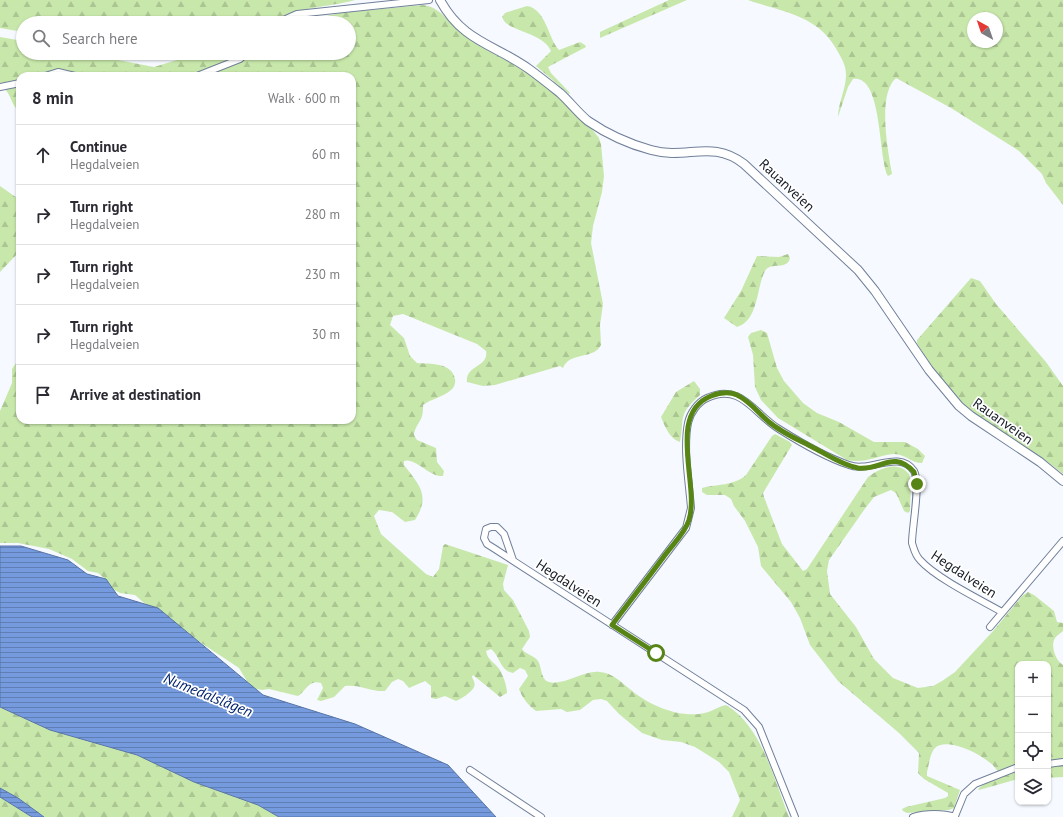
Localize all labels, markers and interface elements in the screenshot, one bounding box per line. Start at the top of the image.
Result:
north arrow [967,12,1003,48]
search box [16,16,356,60]
icon: search [30,27,52,49]
text: Search here [62,29,138,48]
text: 8 min [32,87,73,109]
text: Walk · 600 m [268,90,340,107]
text: Continue [70,137,127,156]
icon: ahead [32,144,54,166]
text: 60 m [312,146,340,163]
street label: Rauanveien [755,155,819,215]
text: Hegdalveien [70,156,139,173]
text: Turn right [70,197,133,216]
icon: right [32,204,54,226]
text: 280 m [305,206,340,223]
text: Hegdalveien [70,216,139,233]
text: Turn right [70,257,133,276]
icon: right [32,264,54,286]
text: 230 m [305,266,340,283]
text: Hegdalveien [70,276,139,293]
text: Turn right [70,317,133,336]
icon: right [32,324,54,346]
text: 30 m [312,326,340,343]
text: Hegdalveien [70,336,139,353]
icon: arrive [32,384,54,406]
text: Arrive at destination [70,385,201,404]
street label: Rauanveien [969,394,1037,448]
route end [908,475,926,493]
street label: Hegdalveien [928,546,1000,602]
street label: Hegdalveien [533,555,605,611]
route start [647,644,665,662]
map controls [1015,661,1051,805]
button: + [1015,661,1051,697]
water label: Numedalslågen [161,668,256,721]
button: − [1015,697,1051,733]
button: locate [1015,733,1051,769]
button: layers [1015,769,1051,805]

